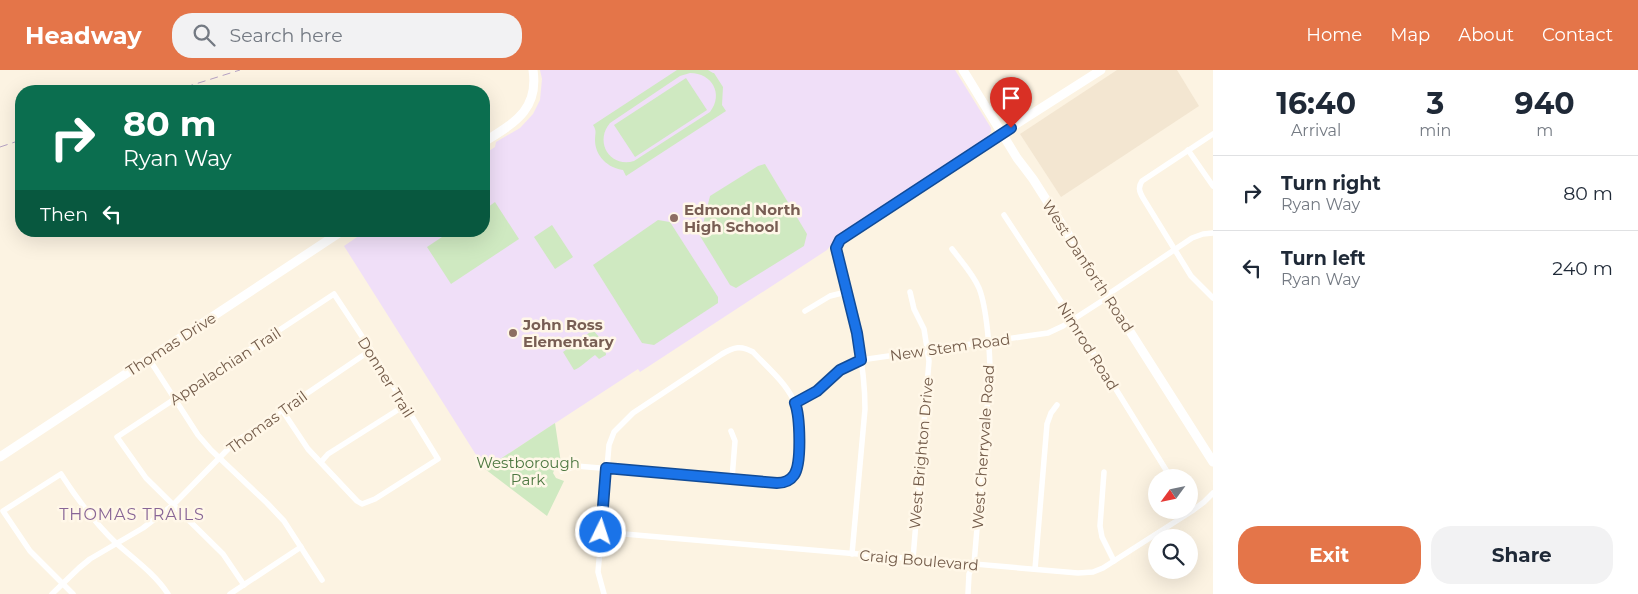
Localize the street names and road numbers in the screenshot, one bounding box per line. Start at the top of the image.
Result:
street label: West Danforth Road [1038,196,1138,336]
street label: Nimrod Road [1053,298,1123,394]
street label: Thomas Drive [122,308,220,380]
street label: Appalachian Trail [166,323,284,409]
street label: New Stem Road [889,329,1011,365]
street label: Donner Trail [354,333,418,421]
street label: West Cherryvale Road [968,364,998,530]
street label: West Brighton Drive [905,376,937,530]
street label: Thomas Trail [223,386,311,458]
street label: Craig Boulevard [859,545,979,575]

